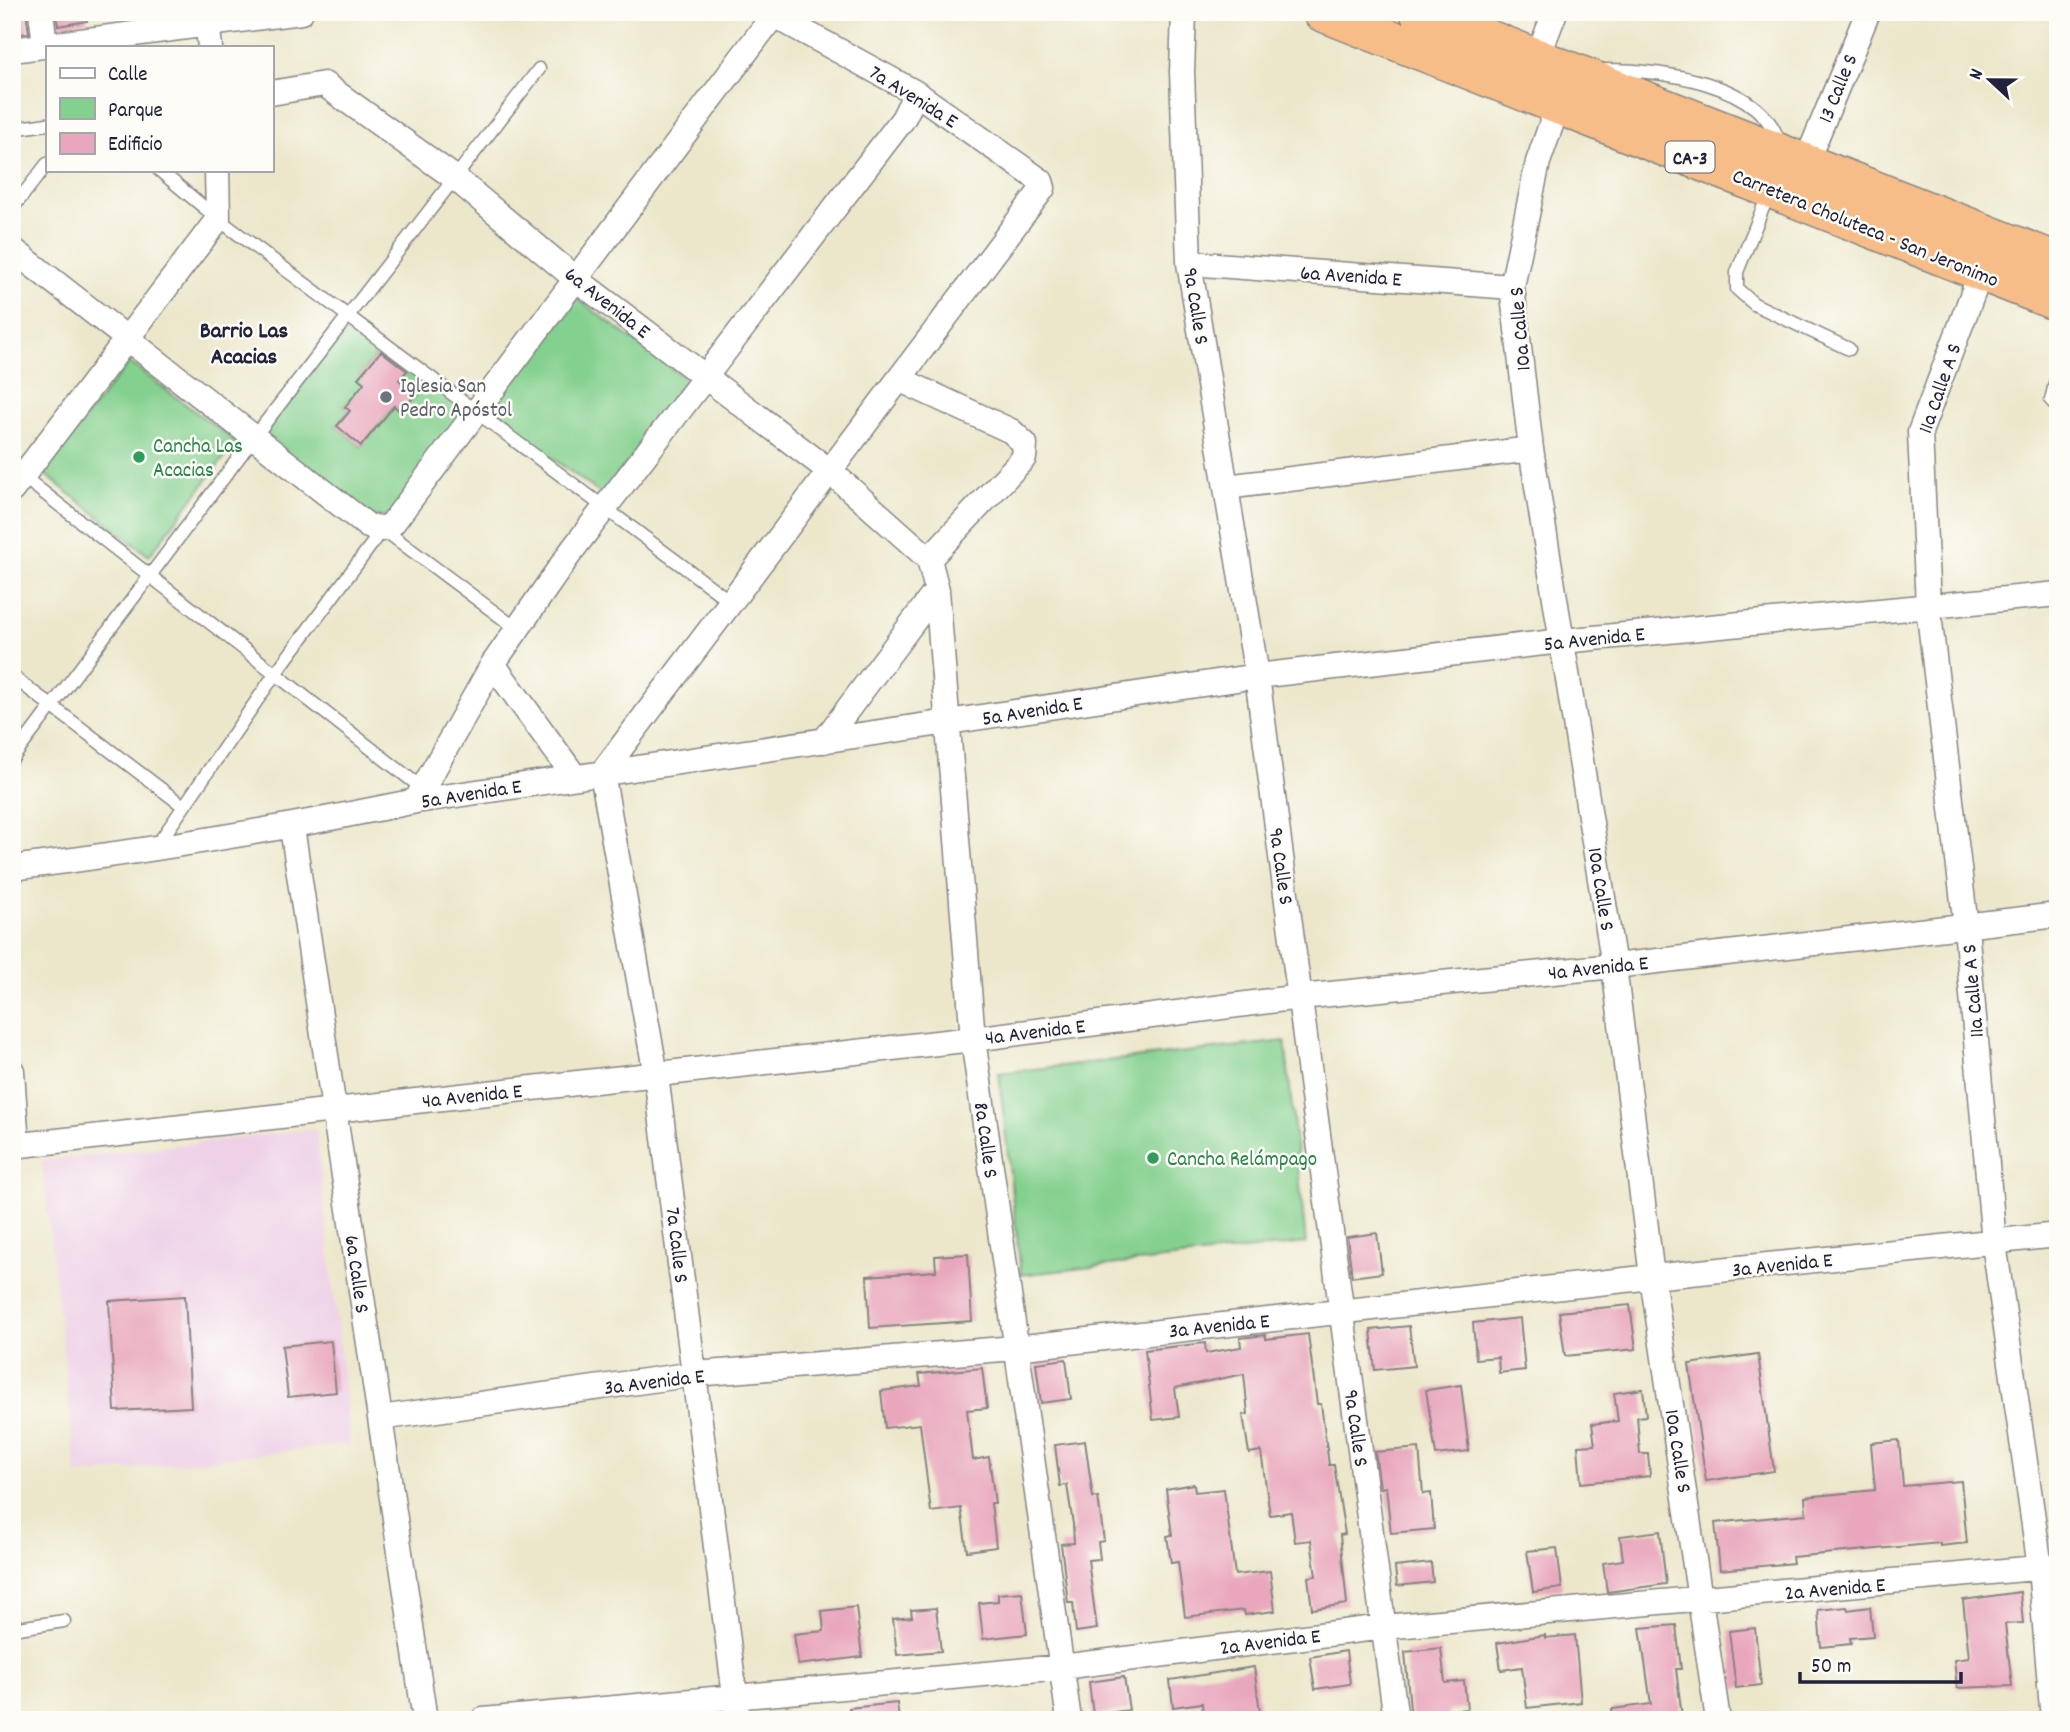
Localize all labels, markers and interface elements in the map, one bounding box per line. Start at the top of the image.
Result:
legend [46,46,273,172]
north arrow [1954,46,2024,116]
street label: 13 Calle S [1812,50,1867,128]
street label: 7a Avenida E [862,59,963,138]
text: Calle [108,61,147,91]
text: N [1963,66,1992,84]
text: Parque [108,97,163,127]
text: Edificio [108,131,163,161]
road number: CA-3 [1666,141,1714,172]
street label: Carretera Choluteca - San Jeronimo [1727,163,2003,297]
street label: 6a Avenida E [1299,259,1403,297]
street label: 6a Avenida E [557,261,656,348]
street label: 9a Calle S [1173,266,1215,347]
street label: 10a Calle S [1503,285,1541,372]
district label: Barrio Las Acacias [200,316,288,375]
street label: 11a Calle A S [1912,340,1971,438]
place label: Iglesia San Pedro Apóstol [400,373,512,427]
marker: Iglesia San Pedro Apóstol [378,389,394,405]
place label: Cancha Las Acacias [153,433,243,487]
marker: Cancha Las Acacias [131,449,147,465]
street label: 5a Avenida E [1542,621,1647,661]
street label: 5a Avenida E [980,690,1085,736]
street label: 5a Avenida E [419,773,524,819]
street label: 9a Calle S [1259,826,1299,907]
street label: 10a Calle S [1578,846,1620,933]
street label: 11a Calle A S [1956,943,1994,1039]
street label: 4a Avenida E [1547,950,1650,990]
street label: 4a Avenida E [984,1013,1087,1055]
street label: 4a Avenida E [421,1078,524,1118]
street label: 8a Calle S [964,1100,1004,1180]
place label: Cancha Relámpago [1167,1146,1317,1176]
marker: Cancha Relámpago [1145,1150,1161,1166]
street label: 7a Calle S [655,1206,695,1285]
street label: 6a Calle S [335,1233,375,1315]
street label: 3a Avenida E [1731,1247,1835,1287]
street label: 3a Avenida E [1168,1308,1272,1348]
street label: 3a Avenida E [602,1363,707,1405]
street label: 9a Calle S [1334,1388,1374,1469]
street label: 10a Calle S [1655,1408,1697,1495]
street label: 2a Avenida E [1784,1572,1887,1610]
street label: 2a Avenida E [1218,1623,1323,1665]
scale bar [1800,1641,1962,1685]
text: 50 m [1811,1653,1851,1683]

